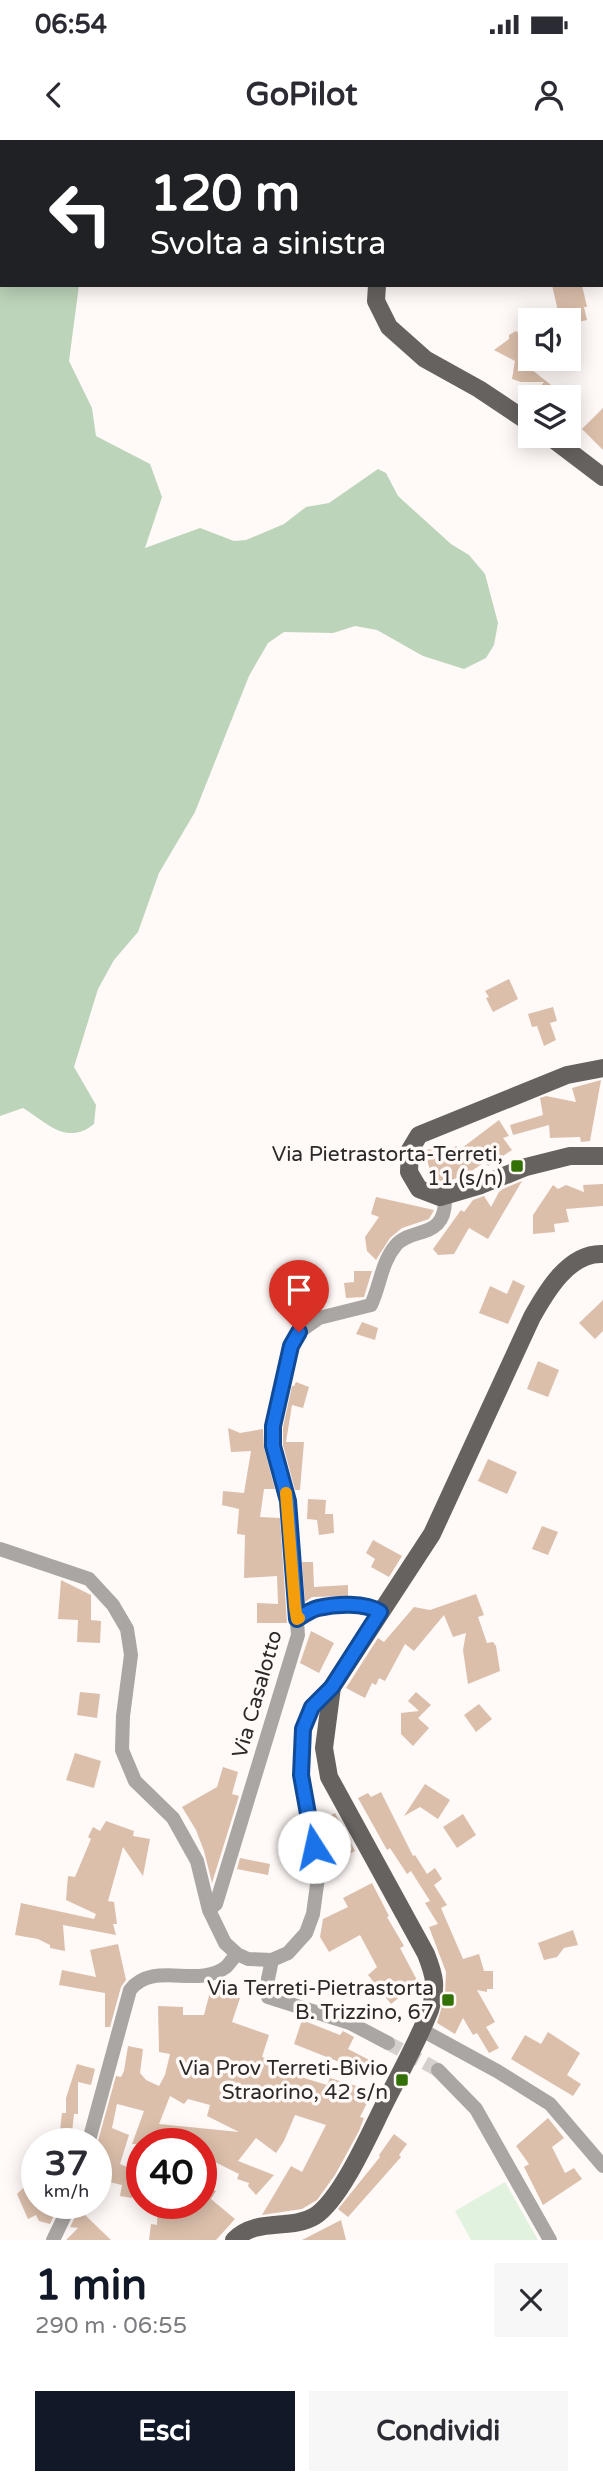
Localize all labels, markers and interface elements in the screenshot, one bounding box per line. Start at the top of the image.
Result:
text: 06:54 [35,9,107,40]
icon: back [35,76,73,114]
text: GoPilot [246,76,357,114]
icon: person [530,76,568,114]
text: 120 m [150,165,300,224]
icon: left [35,168,126,259]
text: Svolta a sinistra [150,225,386,263]
map controls [518,308,581,448]
button: sound [518,308,581,371]
button: layers [518,385,581,448]
place label: Via Pietrastorta-Terreti, 11 (s/n) [272,1142,503,1191]
marker: Via Pietrastorta-Terreti, 11 (s/n) [509,1158,525,1174]
pin [269,1260,329,1332]
icon: arrive [280,1271,318,1309]
street label: Via Casalotto [227,1627,288,1761]
position arrow [277,1810,351,1884]
place label: Via Terreti-Pietrastorta B. Trizzino, 67 [207,1976,434,2025]
marker: Via Terreti-Pietrastorta B. Trizzino, 67 [440,1992,456,2008]
place label: Via Prov Terreti-Bivio Straorino, 42 s/n [179,2056,388,2105]
marker: Via Prov Terreti-Bivio Straorino, 42 s/n [394,2072,410,2088]
speed limit sign: 40 [126,2128,217,2219]
text: 37 [45,2143,88,2185]
text: km/h [44,2180,89,2202]
text: 1 min [35,2260,147,2311]
button: close [494,2263,568,2337]
text: 290 m · 06:55 [35,2312,187,2340]
button: Esci [35,2391,295,2471]
button: Condividi [309,2391,568,2471]

